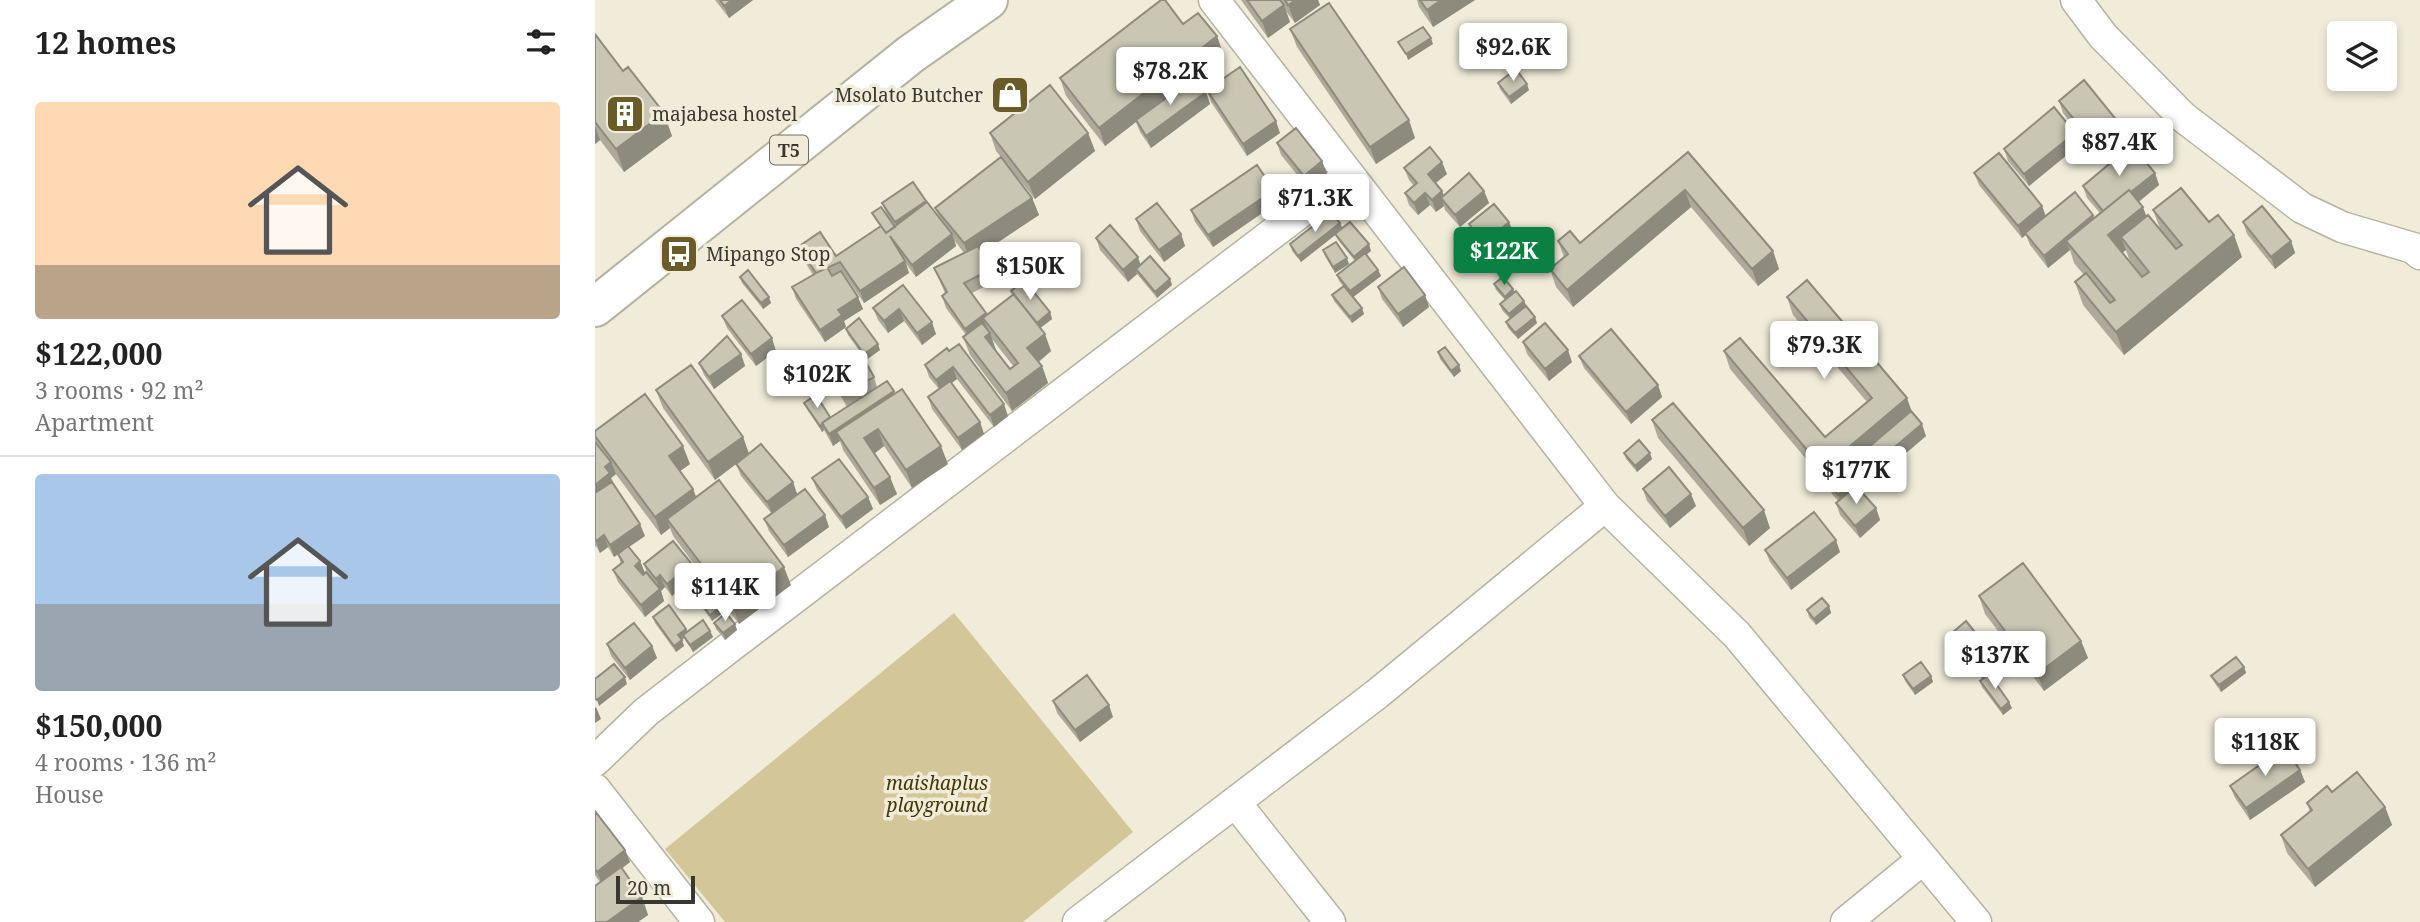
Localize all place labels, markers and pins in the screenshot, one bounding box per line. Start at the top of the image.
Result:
pin: $92.6K [1456,24,1570,83]
pin: $78.2K [1113,48,1227,107]
shop icon: Msolato Butcher [989,74,1031,116]
place label: Msolato Butcher [835,82,983,108]
building icon: majabesa hostel [604,93,646,135]
place label: majabesa hostel [652,101,798,127]
pin: $87.4K [2062,118,2176,178]
pin: $71.3K [1258,174,1372,234]
pin: $122K [1455,228,1553,287]
bus stop icon: Mipango Stop [658,233,700,275]
place label: Mipango Stop [706,241,830,267]
pin: $150K [981,243,1079,302]
pin: $79.3K [1767,322,1881,381]
pin: $102K [768,350,866,410]
pin: $177K [1807,447,1905,506]
pin: $114K [676,564,774,623]
pin: $137K [1946,632,2044,691]
pin: $118K [2216,718,2314,778]

